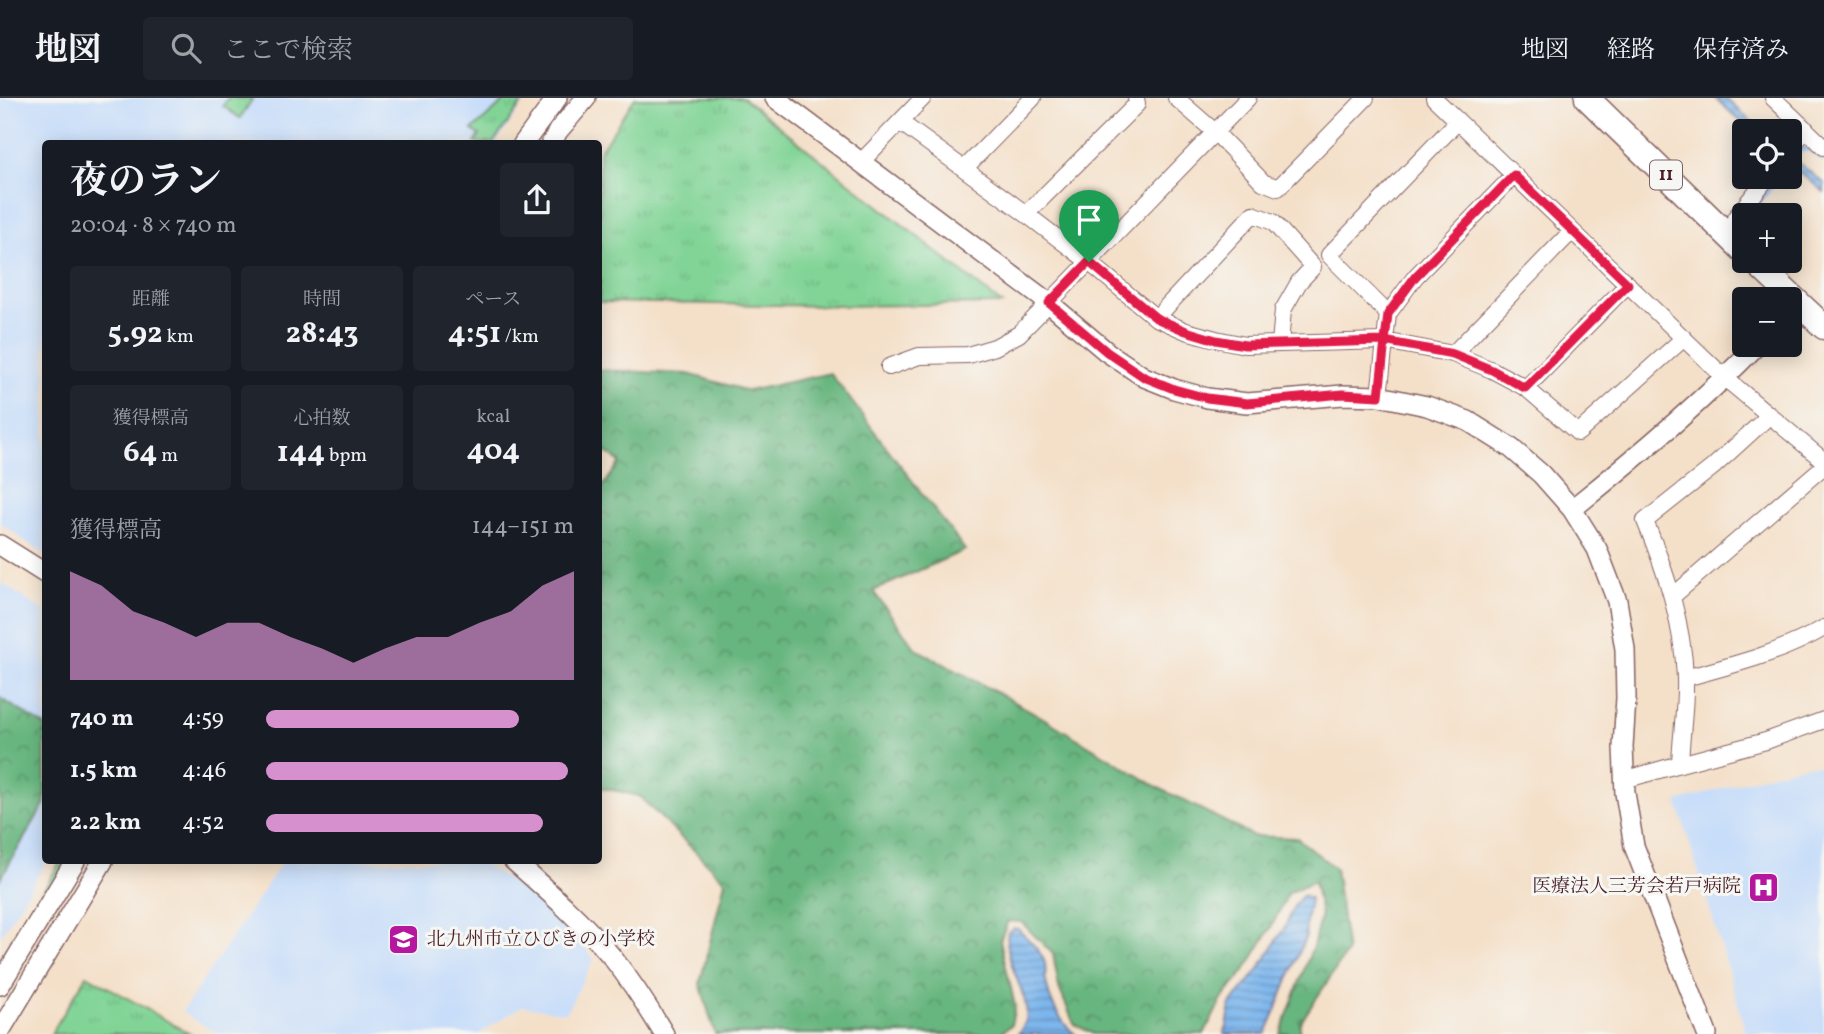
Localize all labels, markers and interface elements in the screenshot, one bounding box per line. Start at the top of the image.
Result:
search box [143,17,633,80]
text: 地図 [35,29,101,75]
icon: search [167,29,205,67]
text: ここで検索 [223,33,353,69]
text: 地図 [1521,34,1569,68]
text: 経路 [1607,34,1655,68]
text: 保存済み [1693,34,1789,68]
map controls [1732,119,1802,357]
button: locate [1732,119,1802,189]
text: 夜のラン [70,157,222,210]
road number: 11 [1650,160,1682,190]
button: share [500,163,574,237]
pin [1059,190,1119,262]
icon: arrive [1070,201,1108,239]
button: + [1732,203,1802,273]
text: 20:04 · 8 × 740 m [70,210,237,242]
text: 距離 [132,287,170,313]
text: 時間 [303,287,341,313]
text: ペース [465,287,521,313]
button: − [1732,287,1802,357]
text: 5.92 [108,313,163,355]
text: 28:43 [286,313,358,355]
text: 4:51 [448,313,501,355]
text: km [163,324,194,350]
text: /km [501,324,539,350]
text: kcal [476,404,510,430]
text: 獲得標高 [113,406,189,432]
text: 心拍数 [293,406,351,432]
text: 404 [466,430,520,472]
text: 64 [123,432,157,474]
text: 144 [277,432,325,474]
text: m [157,443,178,469]
text: bpm [325,443,367,469]
text: 144–151 m [472,511,574,543]
text: 獲得標高 [70,515,162,547]
text: 740 m [70,703,134,735]
text: 4:59 [182,703,224,735]
text: 1.5 km [70,755,137,787]
text: 4:46 [182,755,226,787]
text: 2.2 km [70,807,141,839]
text: 4:52 [182,807,225,839]
hospital icon: 医療法人三芳会若戸病院 [1747,870,1781,904]
place label: 医療法人三芳会若戸病院 [1532,874,1741,900]
school or university icon: 北九州市立ひびきの小学校 [387,923,421,957]
place label: 北九州市立ひびきの小学校 [427,927,655,953]

